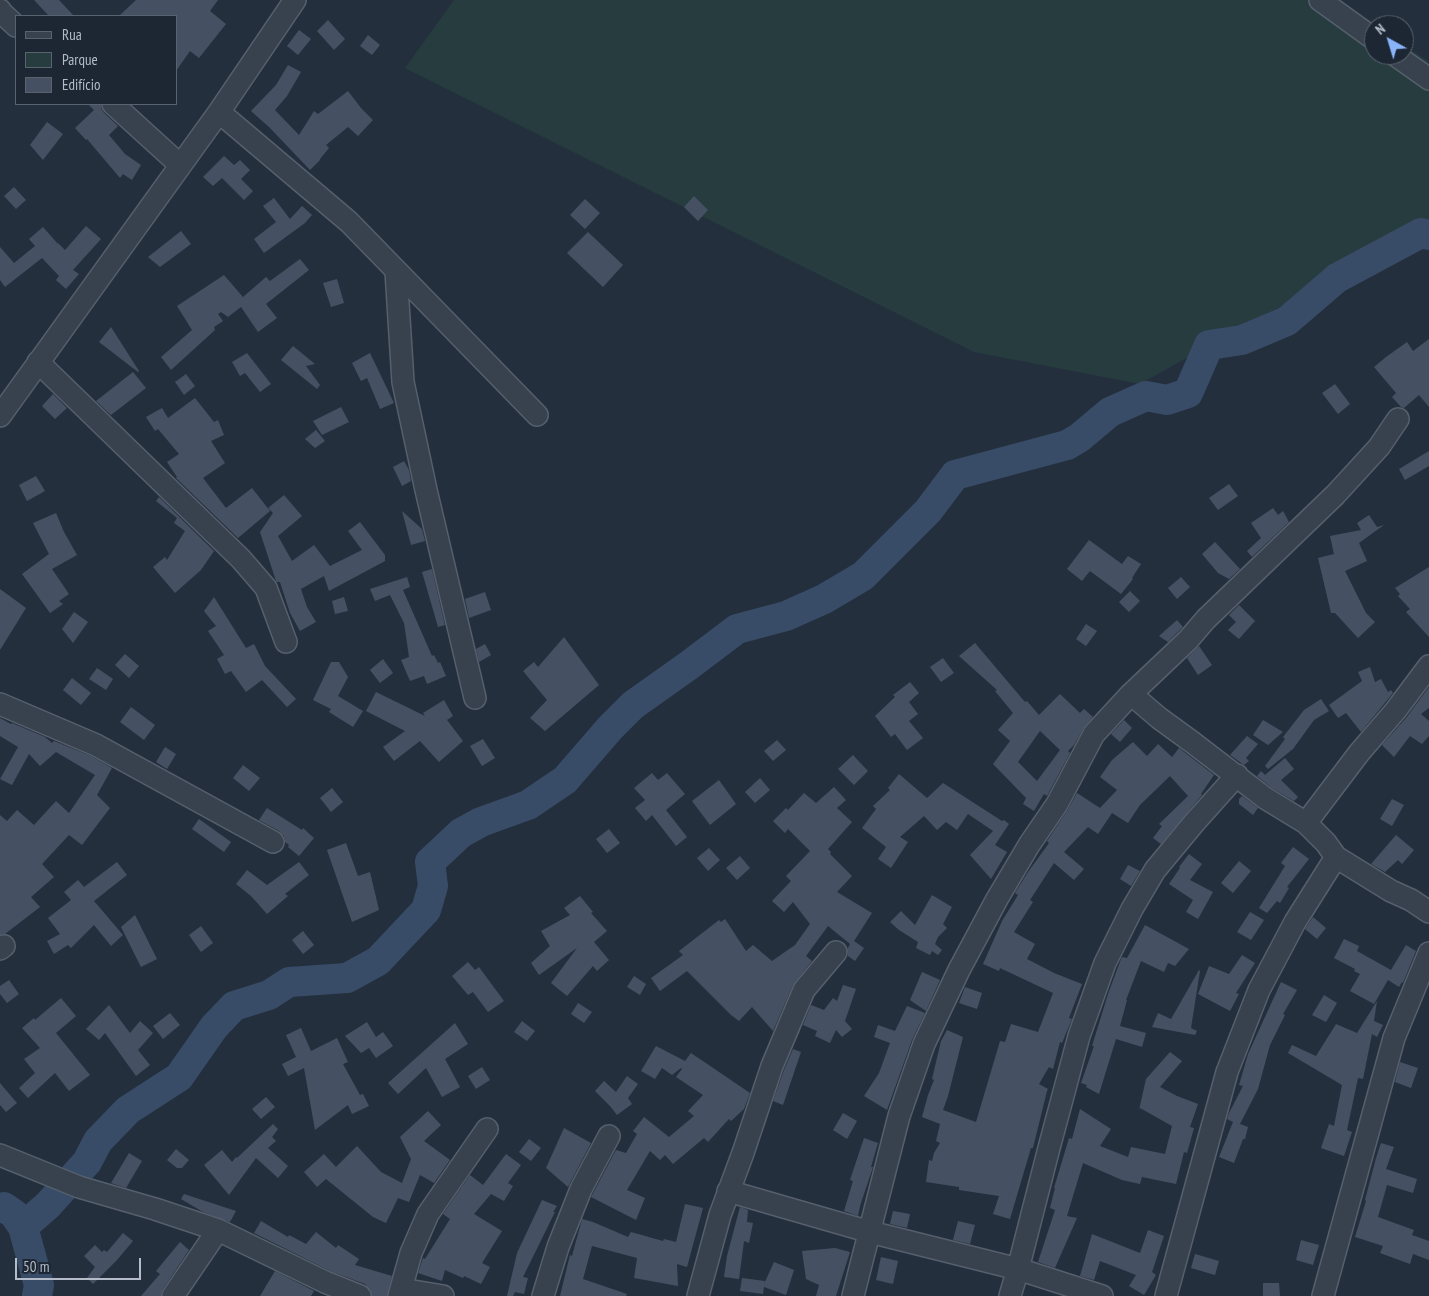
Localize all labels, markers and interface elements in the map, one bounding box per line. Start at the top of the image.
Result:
legend [15,15,178,105]
north arrow [1364,15,1414,65]
text: N [1372,20,1389,38]
text: Rua [62,25,82,44]
text: Parque [62,50,98,69]
text: Edifício [62,75,100,94]
scale bar [18,1248,144,1280]
text: 50 m [23,1257,49,1276]

